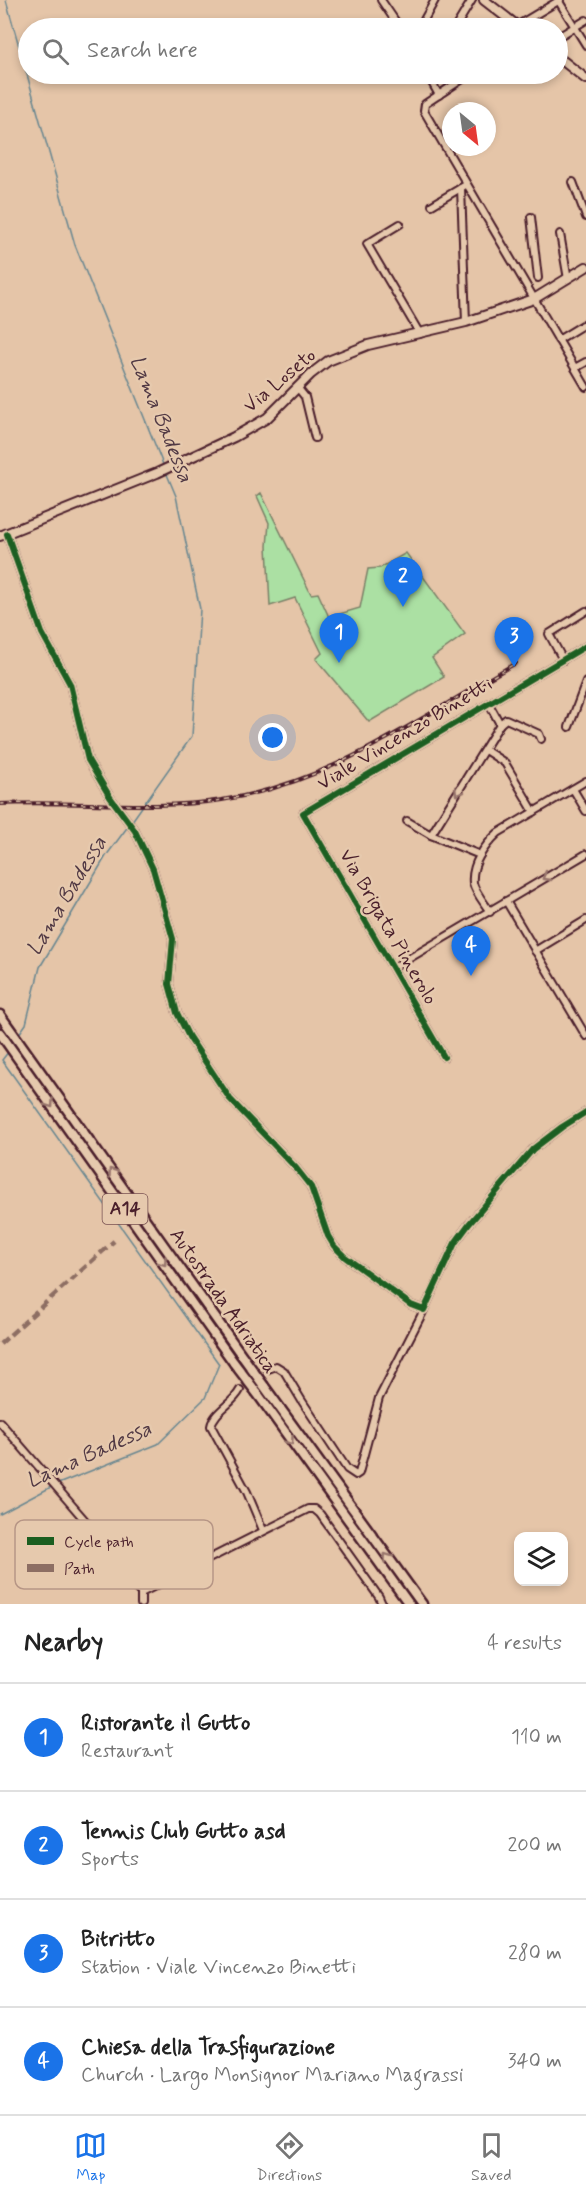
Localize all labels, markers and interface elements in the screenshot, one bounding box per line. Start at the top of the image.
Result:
search box [18,18,568,84]
icon: search [39,35,72,68]
text: Search here [87,37,198,65]
north arrow [442,102,496,156]
street label: Via Loseto [238,343,322,419]
water label: Lama Badessa [123,352,199,486]
pin: 2 [384,558,422,607]
pin: 1 [320,614,358,663]
pin: 3 [494,618,534,667]
street label: Viale Vincenzo Binetti [312,671,498,797]
your location [258,723,287,752]
one-way arrow [455,786,466,797]
water label: Lama Badessa [20,831,114,961]
street label: Via Brigata Pinerolo [332,844,444,1010]
one-way arrow [542,870,552,882]
pin: 4 [452,926,490,976]
one-way arrow [43,1097,54,1108]
one-way arrow [108,1168,119,1179]
road number: A14 [102,1194,148,1224]
street label: Autostrada Adriatica [163,1223,283,1379]
one-way arrow [156,1256,167,1267]
water label: Lama Badessa [22,1415,156,1495]
one-way arrow [283,1434,294,1445]
legend [15,1520,213,1589]
text: Cycle path [64,1532,134,1553]
map controls [514,1532,568,1586]
button: layers [514,1532,568,1586]
one-way arrow [384,1552,395,1563]
text: Path [64,1559,95,1580]
text: Nearby [24,1626,103,1660]
text: 4 results [487,1630,562,1657]
text: Ristorante il Gutto [81,1710,251,1738]
text: 1 [39,1724,48,1751]
text: 110 m [511,1724,562,1751]
text: Restaurant [81,1738,174,1765]
text: Tennis Club Gutto asd [81,1818,286,1846]
text: 2 [39,1832,48,1859]
text: 200 m [507,1832,562,1859]
text: Sports [81,1846,139,1873]
text: Bitritto [81,1926,155,1954]
text: 3 [39,1940,48,1967]
text: 280 m [508,1940,562,1967]
text: Station · Viale Vincenzo Binetti [81,1954,356,1981]
text: Chiesa della Trasfigurazione [81,2034,335,2062]
text: 4 [38,2048,49,2075]
text: 340 m [507,2048,562,2075]
text: Church · Largo Monsignor Mariano Magrassi [81,2062,463,2089]
tab: Map [74,2129,107,2186]
tab: Directions [256,2129,322,2186]
tab: Saved [471,2129,512,2186]

